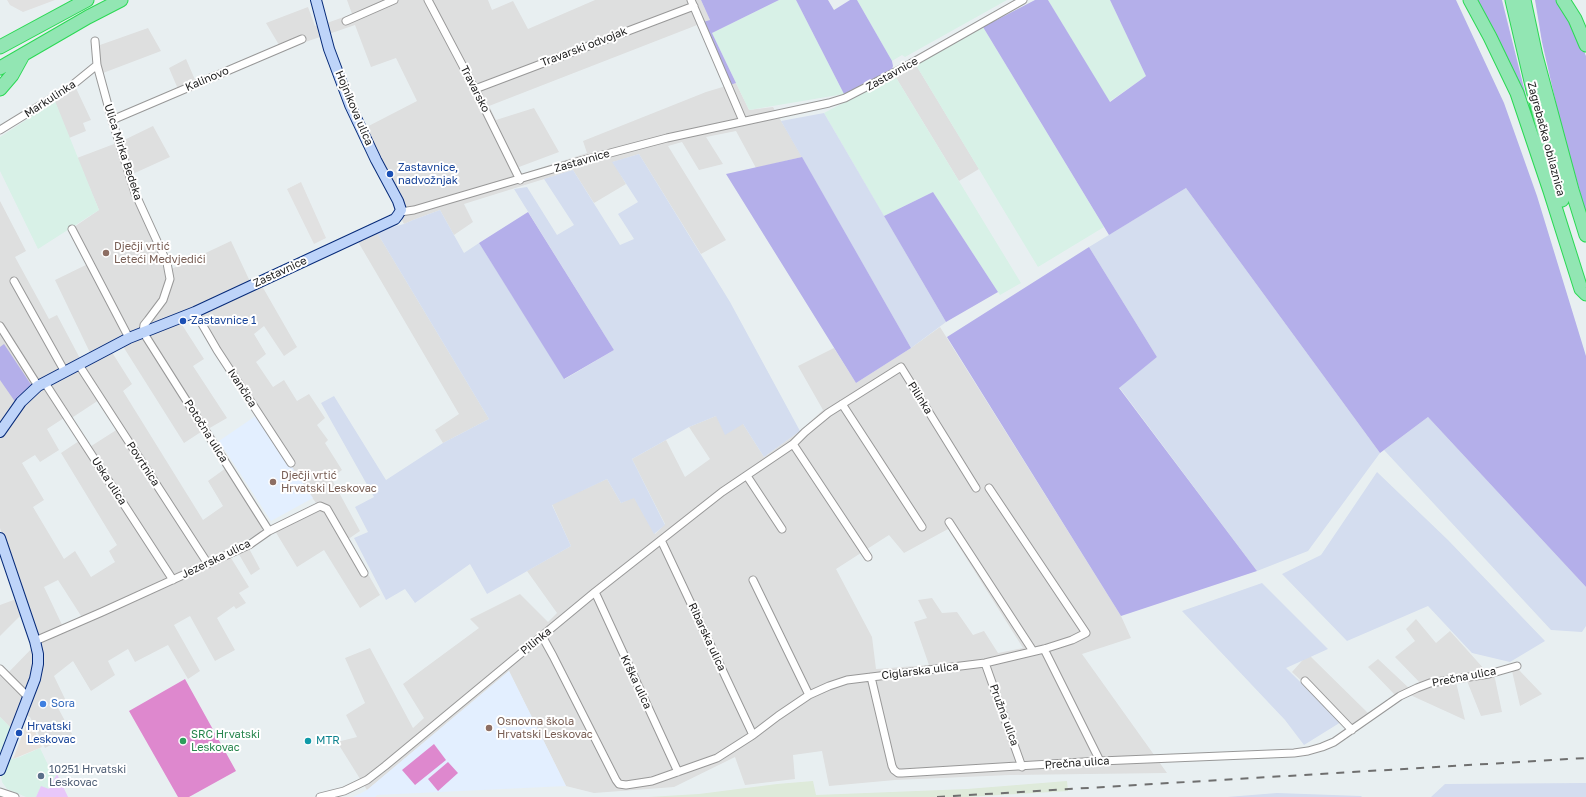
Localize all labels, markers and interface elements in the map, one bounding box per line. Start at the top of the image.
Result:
street label: Travarski odvojak [539,24,629,70]
street label: Zastavnice [864,54,920,94]
street label: Travarsko [458,63,492,115]
street label: Kalinovo [183,64,231,94]
street label: Hojnikova ulica [332,69,376,147]
street label: Markulinka [22,78,78,120]
street label: Zagrebačka obilaznica [1524,80,1568,198]
street label: Ulica Mirka Bedeka [101,102,145,202]
street label: Zastavnice [553,147,611,175]
place label: Zastavnice, nadvožnjak [398,161,458,187]
marker: Zastavnice, nadvožnjak [385,169,395,179]
place label: Dječji vrtić Leteći Medvjedići [114,240,206,266]
marker: Dječji vrtić Leteći Medvjedići [101,248,111,258]
street label: Zastavnice [251,254,309,290]
place label: Zastavnice 1 [191,314,256,328]
marker: Zastavnice 1 [178,316,188,326]
street label: Ivančica [225,366,259,410]
street label: Pilinka [905,379,935,417]
street label: Potočna ulica [181,397,231,465]
street label: Povrtnica [124,439,162,489]
street label: Uska ulica [89,455,129,507]
place label: Dječji vrtić Hrvatski Leskovac [281,469,377,495]
marker: Dječji vrtić Hrvatski Leskovac [268,477,278,487]
street label: Jezerska ulica [179,537,253,581]
street label: Ribarska ulica [685,601,729,673]
street label: Pilinka [518,625,554,657]
street label: Krška ulica [618,653,654,711]
street label: Ciglarska ulica [881,660,959,682]
street label: Prečna ulica [1431,664,1497,690]
street label: Pružna ulica [987,682,1021,748]
place label: Sora [51,697,75,711]
marker: Sora [38,699,48,709]
place label: Osnovna škola Hrvatski Leskovac [497,715,593,741]
place label: Hrvatski Leskovac [27,720,76,746]
marker: Osnovna škola Hrvatski Leskovac [484,723,494,733]
marker: Hrvatski Leskovac [14,728,24,738]
place label: SRC Hrvatski Leskovac [191,728,260,754]
place label: MTR [316,734,340,748]
marker: SRC Hrvatski Leskovac [178,736,188,746]
marker: MTR [303,736,313,746]
street label: Prečna ulica [1044,754,1110,772]
place label: 10251 Hrvatski Leskovac [49,763,126,789]
marker: 10251 Hrvatski Leskovac [36,771,46,781]

